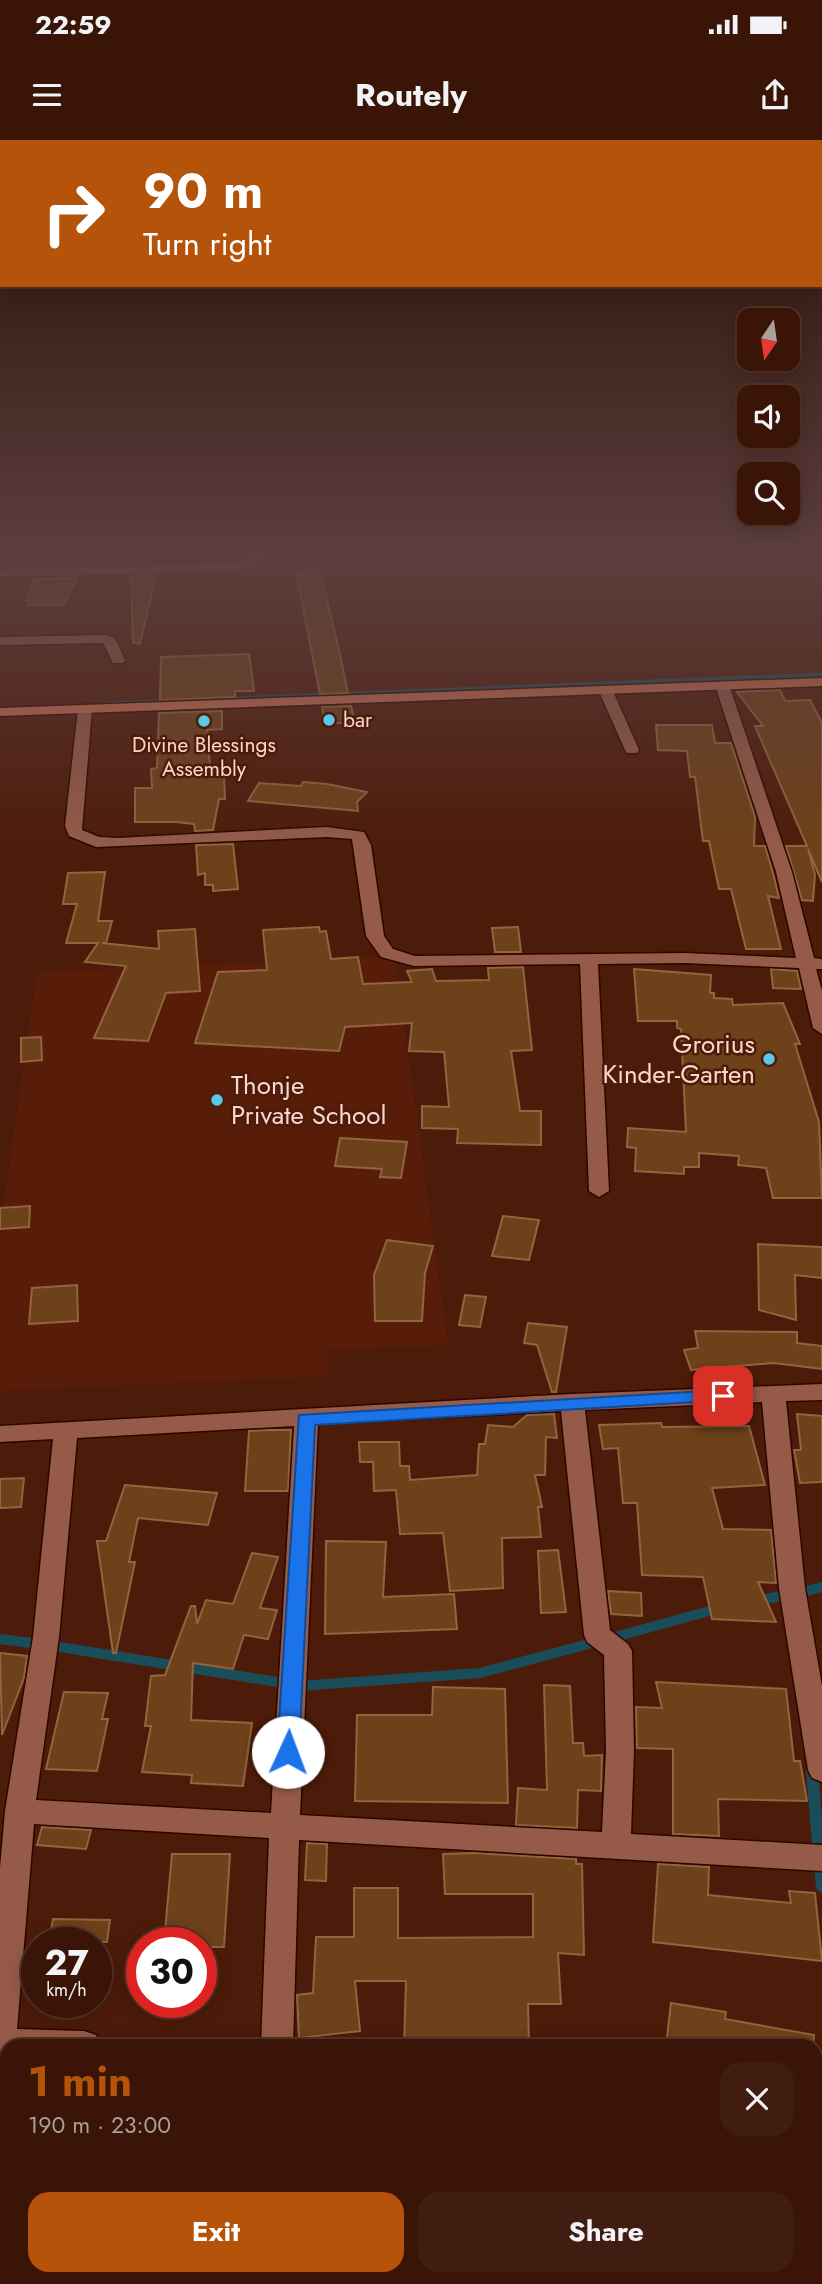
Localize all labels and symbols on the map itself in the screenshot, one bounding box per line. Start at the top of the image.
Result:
north arrow [737,308,800,371]
place label: bar [343,705,373,735]
marker: bar [321,712,337,728]
marker: Divine Blessings Assembly [196,713,212,729]
place label: Divine Blessings Assembly [132,730,276,784]
place label: Grorius Kinder-Garten [602,1025,755,1093]
marker: Grorius Kinder-Garten [761,1051,777,1067]
place label: Thonje Private School [231,1066,386,1134]
marker: Thonje Private School [209,1092,225,1108]
pin [693,1366,753,1426]
position arrow [251,1715,325,1789]
speed limit sign: 30 [126,1927,217,2018]

